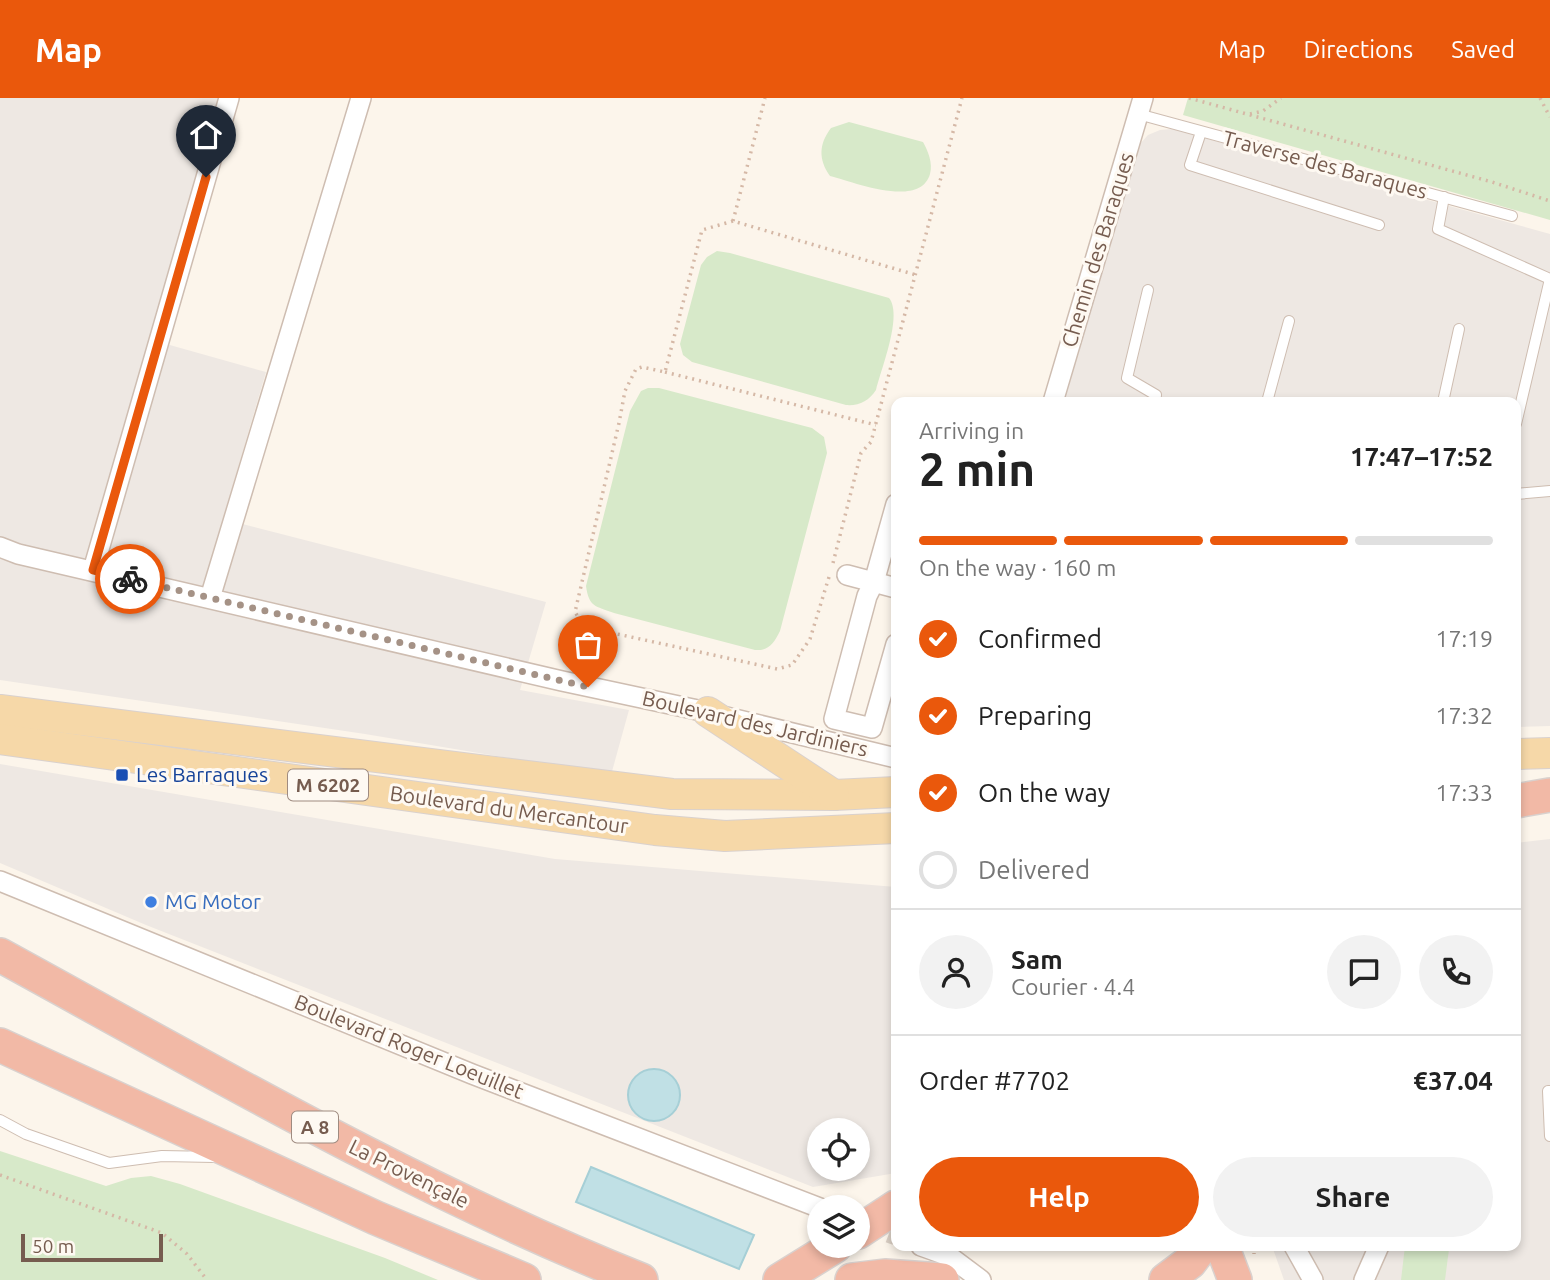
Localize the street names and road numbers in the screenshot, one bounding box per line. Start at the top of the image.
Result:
street label: Traverse des Baraques [1220,125,1430,203]
street label: Chemin des Baraques [1056,150,1138,350]
street label: Boulevard des Jardiniers [640,685,870,761]
road number: M 6202 [288,770,368,800]
street label: Boulevard du Mercantour [388,780,630,838]
street label: Boulevard Roger Loeuillet [291,989,527,1103]
road number: A 8 [292,1112,338,1142]
street label: La Provençale [346,1134,473,1212]

